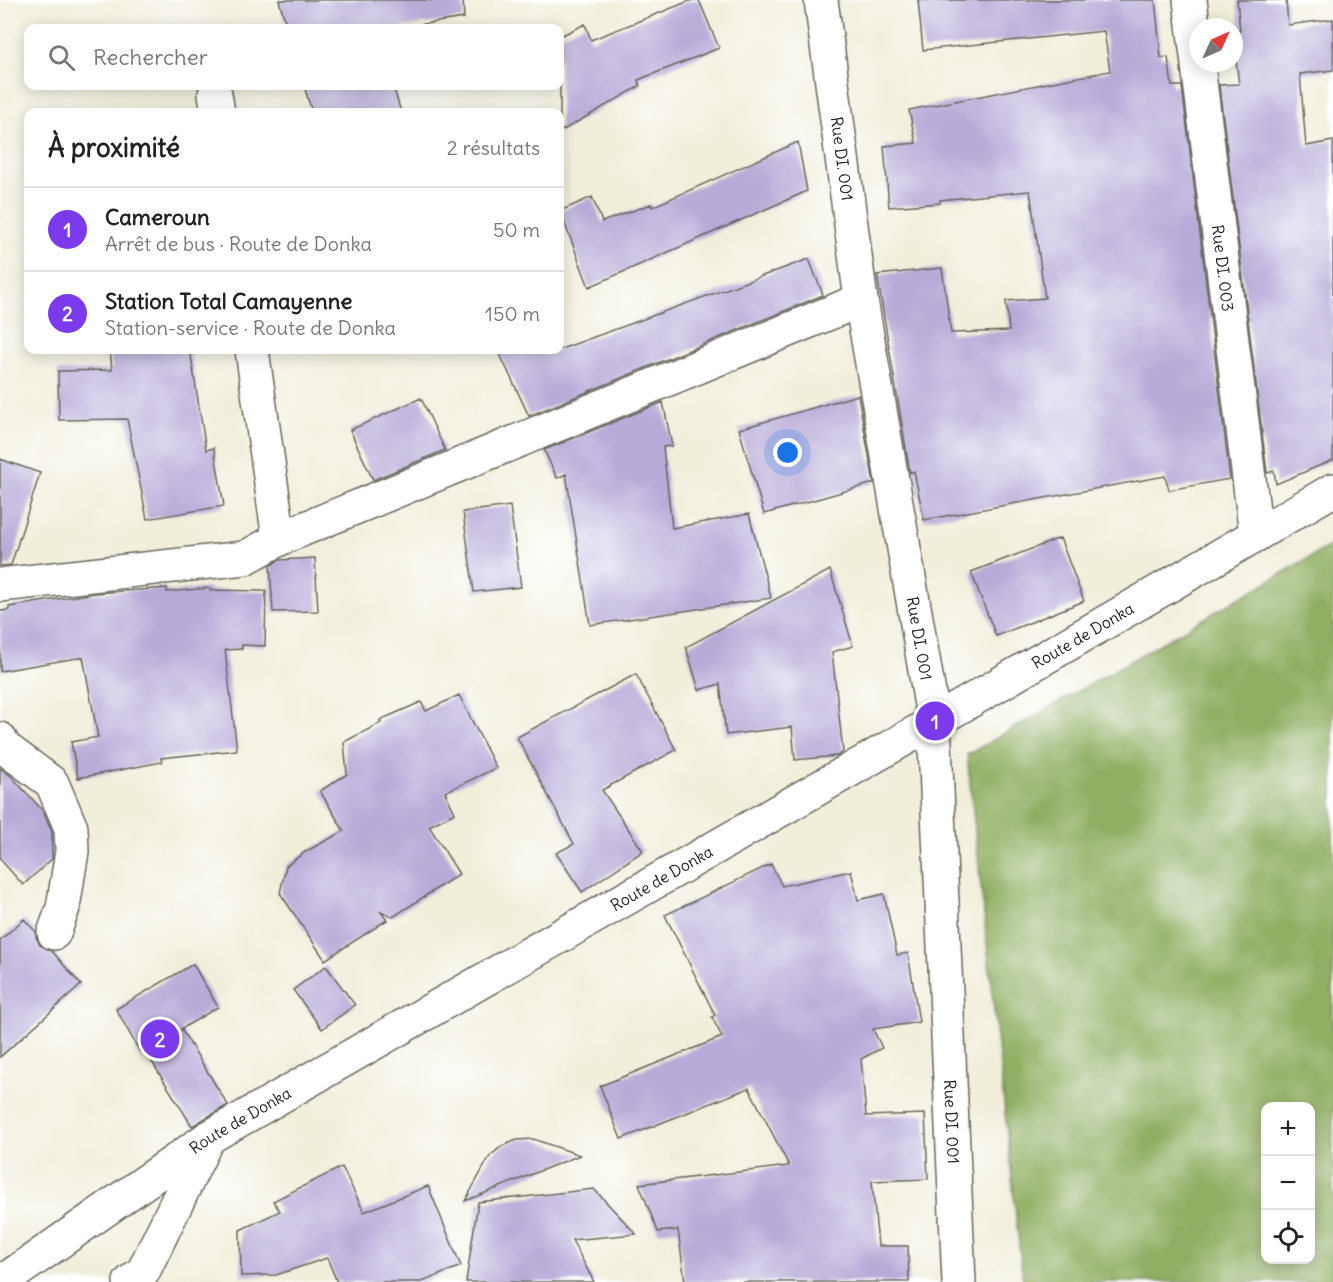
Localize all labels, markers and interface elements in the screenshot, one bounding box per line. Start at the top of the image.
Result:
north arrow [1189,18,1243,72]
search box [24,24,564,90]
icon: search [45,41,78,74]
text: Rechercher [93,43,208,71]
street label: Rue DI. 001 [827,115,858,202]
text: À proximité [48,131,180,164]
text: 2 résultats [447,135,540,160]
text: Cameroun [105,203,210,231]
text: 1 [64,217,71,242]
text: 50 m [493,217,540,242]
street label: Rue DI. 003 [1208,224,1238,312]
text: Arrêt de bus · Route de Donka [105,231,372,256]
text: Station Total Camayenne [105,287,352,315]
text: 2 [62,301,73,326]
text: 150 m [485,301,540,326]
text: Station-service · Route de Donka [105,315,396,340]
your location [773,438,802,467]
street label: Rue DI. 001 [902,595,937,682]
street label: Route de Donka [1028,598,1137,673]
pin: 1 [916,698,954,744]
street label: Route de Donka [607,841,716,915]
pin: 2 [140,1016,180,1062]
street label: Rue DI. 001 [940,1079,964,1164]
street label: Route de Donka [185,1083,295,1158]
map controls [1261,1102,1315,1264]
button: + [1261,1102,1315,1156]
button: − [1261,1156,1315,1210]
button: locate [1261,1210,1315,1264]

